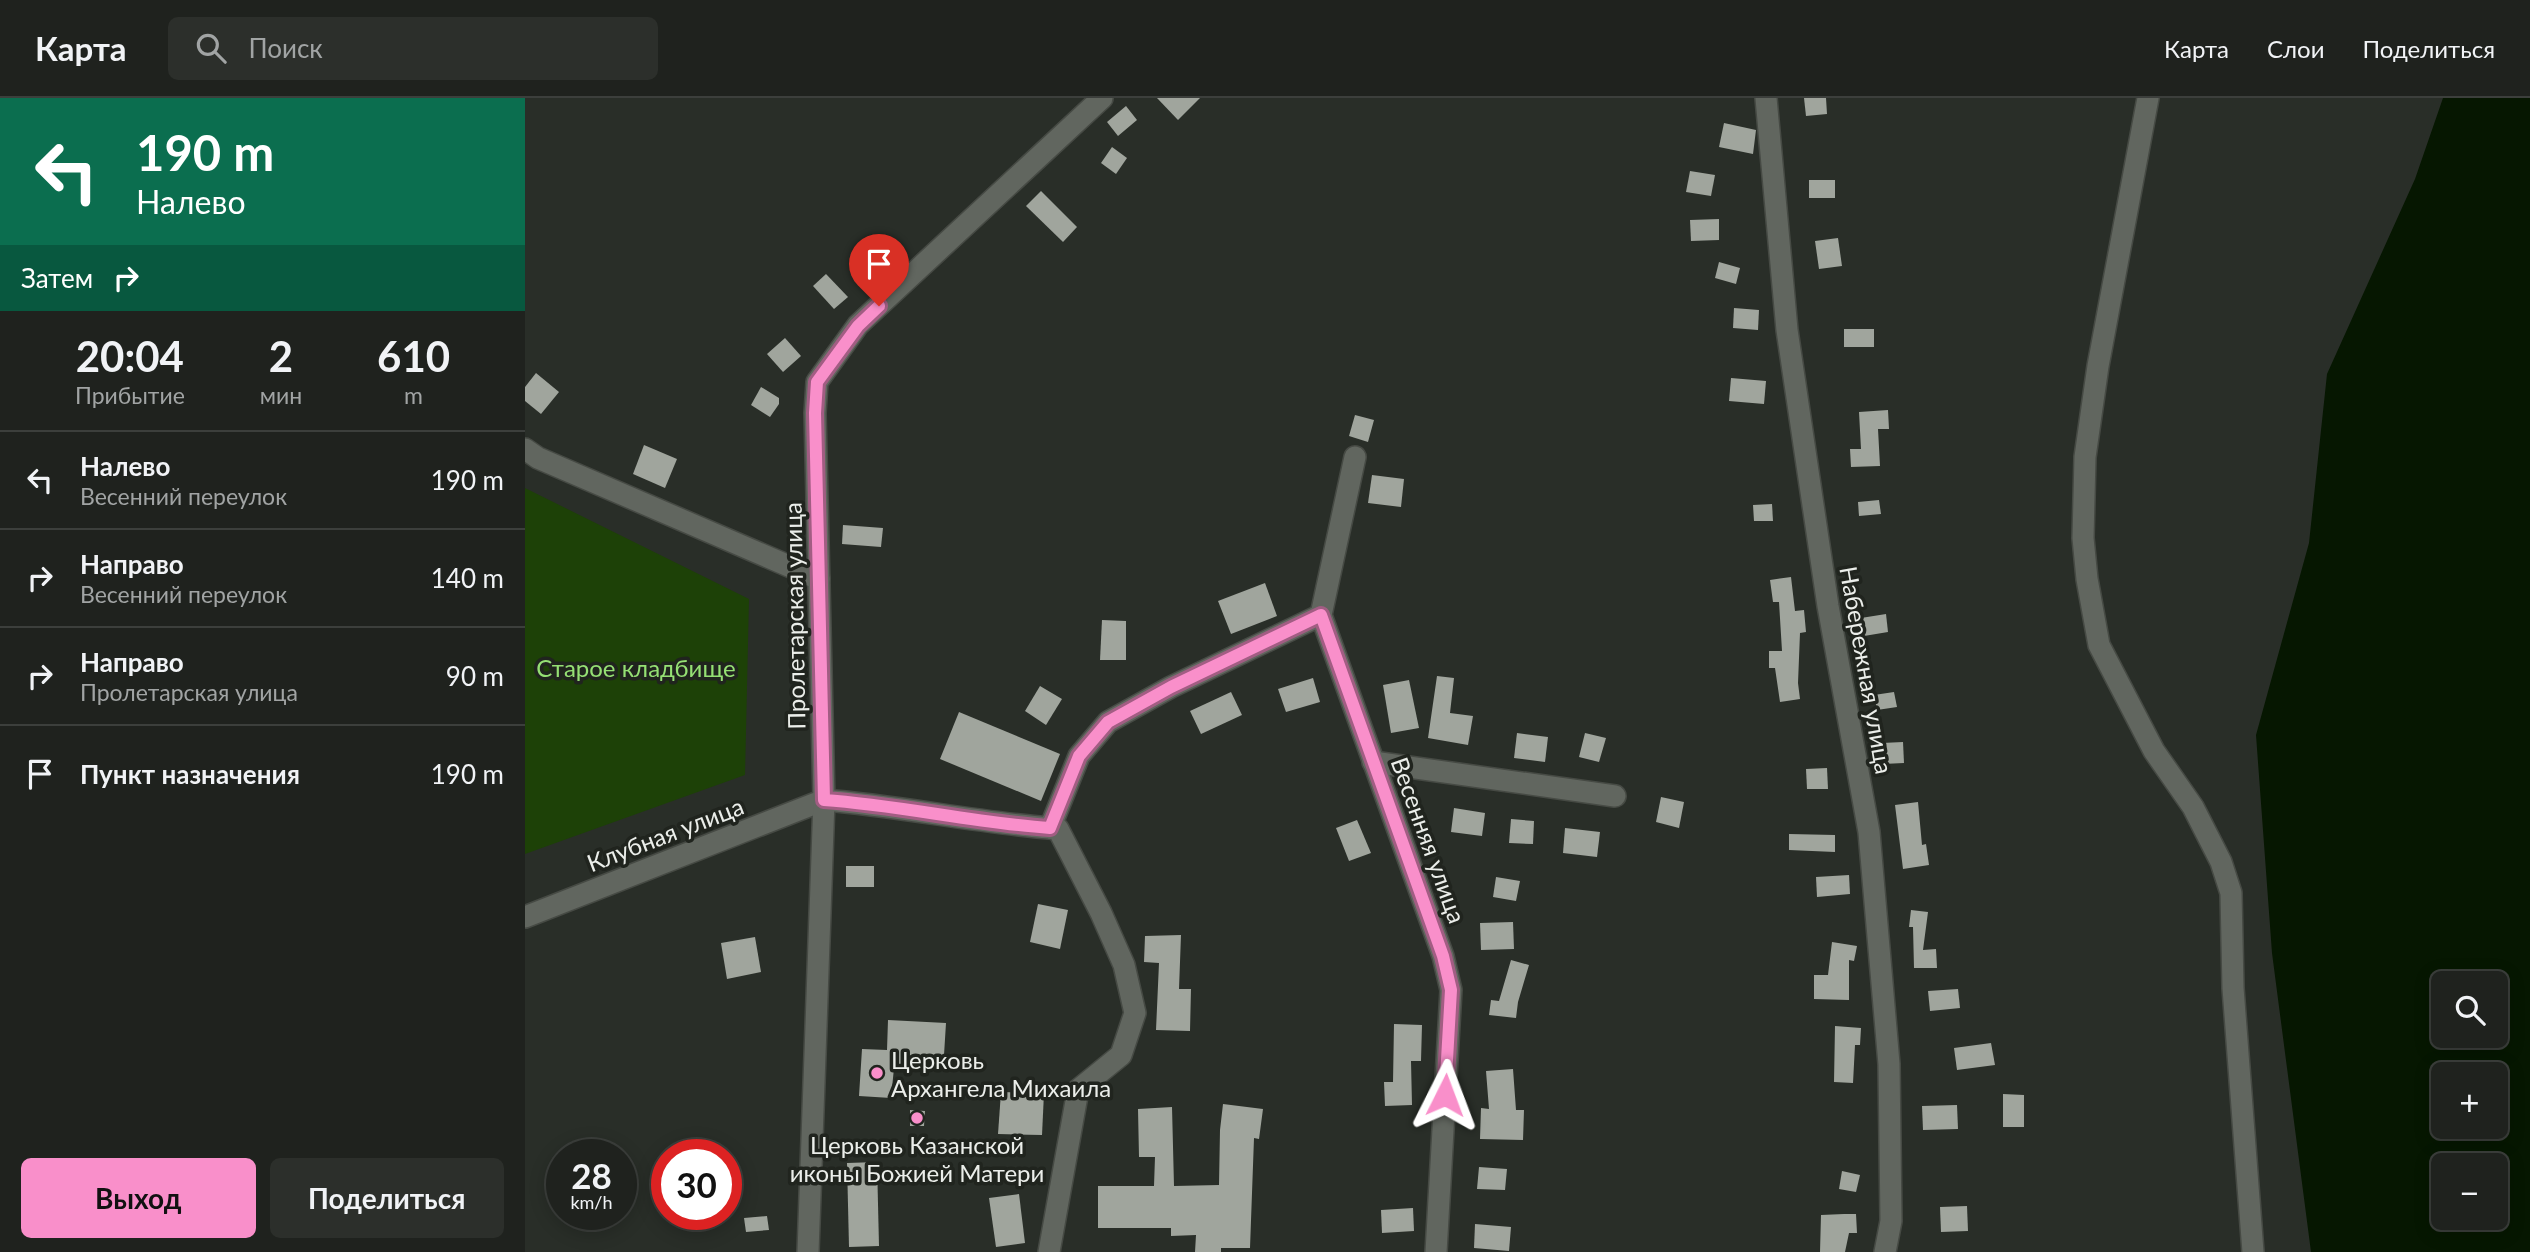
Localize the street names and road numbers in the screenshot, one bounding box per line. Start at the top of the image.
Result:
street label: Пролетарская улица [778,502,810,730]
street label: Набережная улица [1834,564,1900,776]
street label: Весенняя улица [1386,753,1472,927]
street label: Клубная улица [583,791,747,877]

